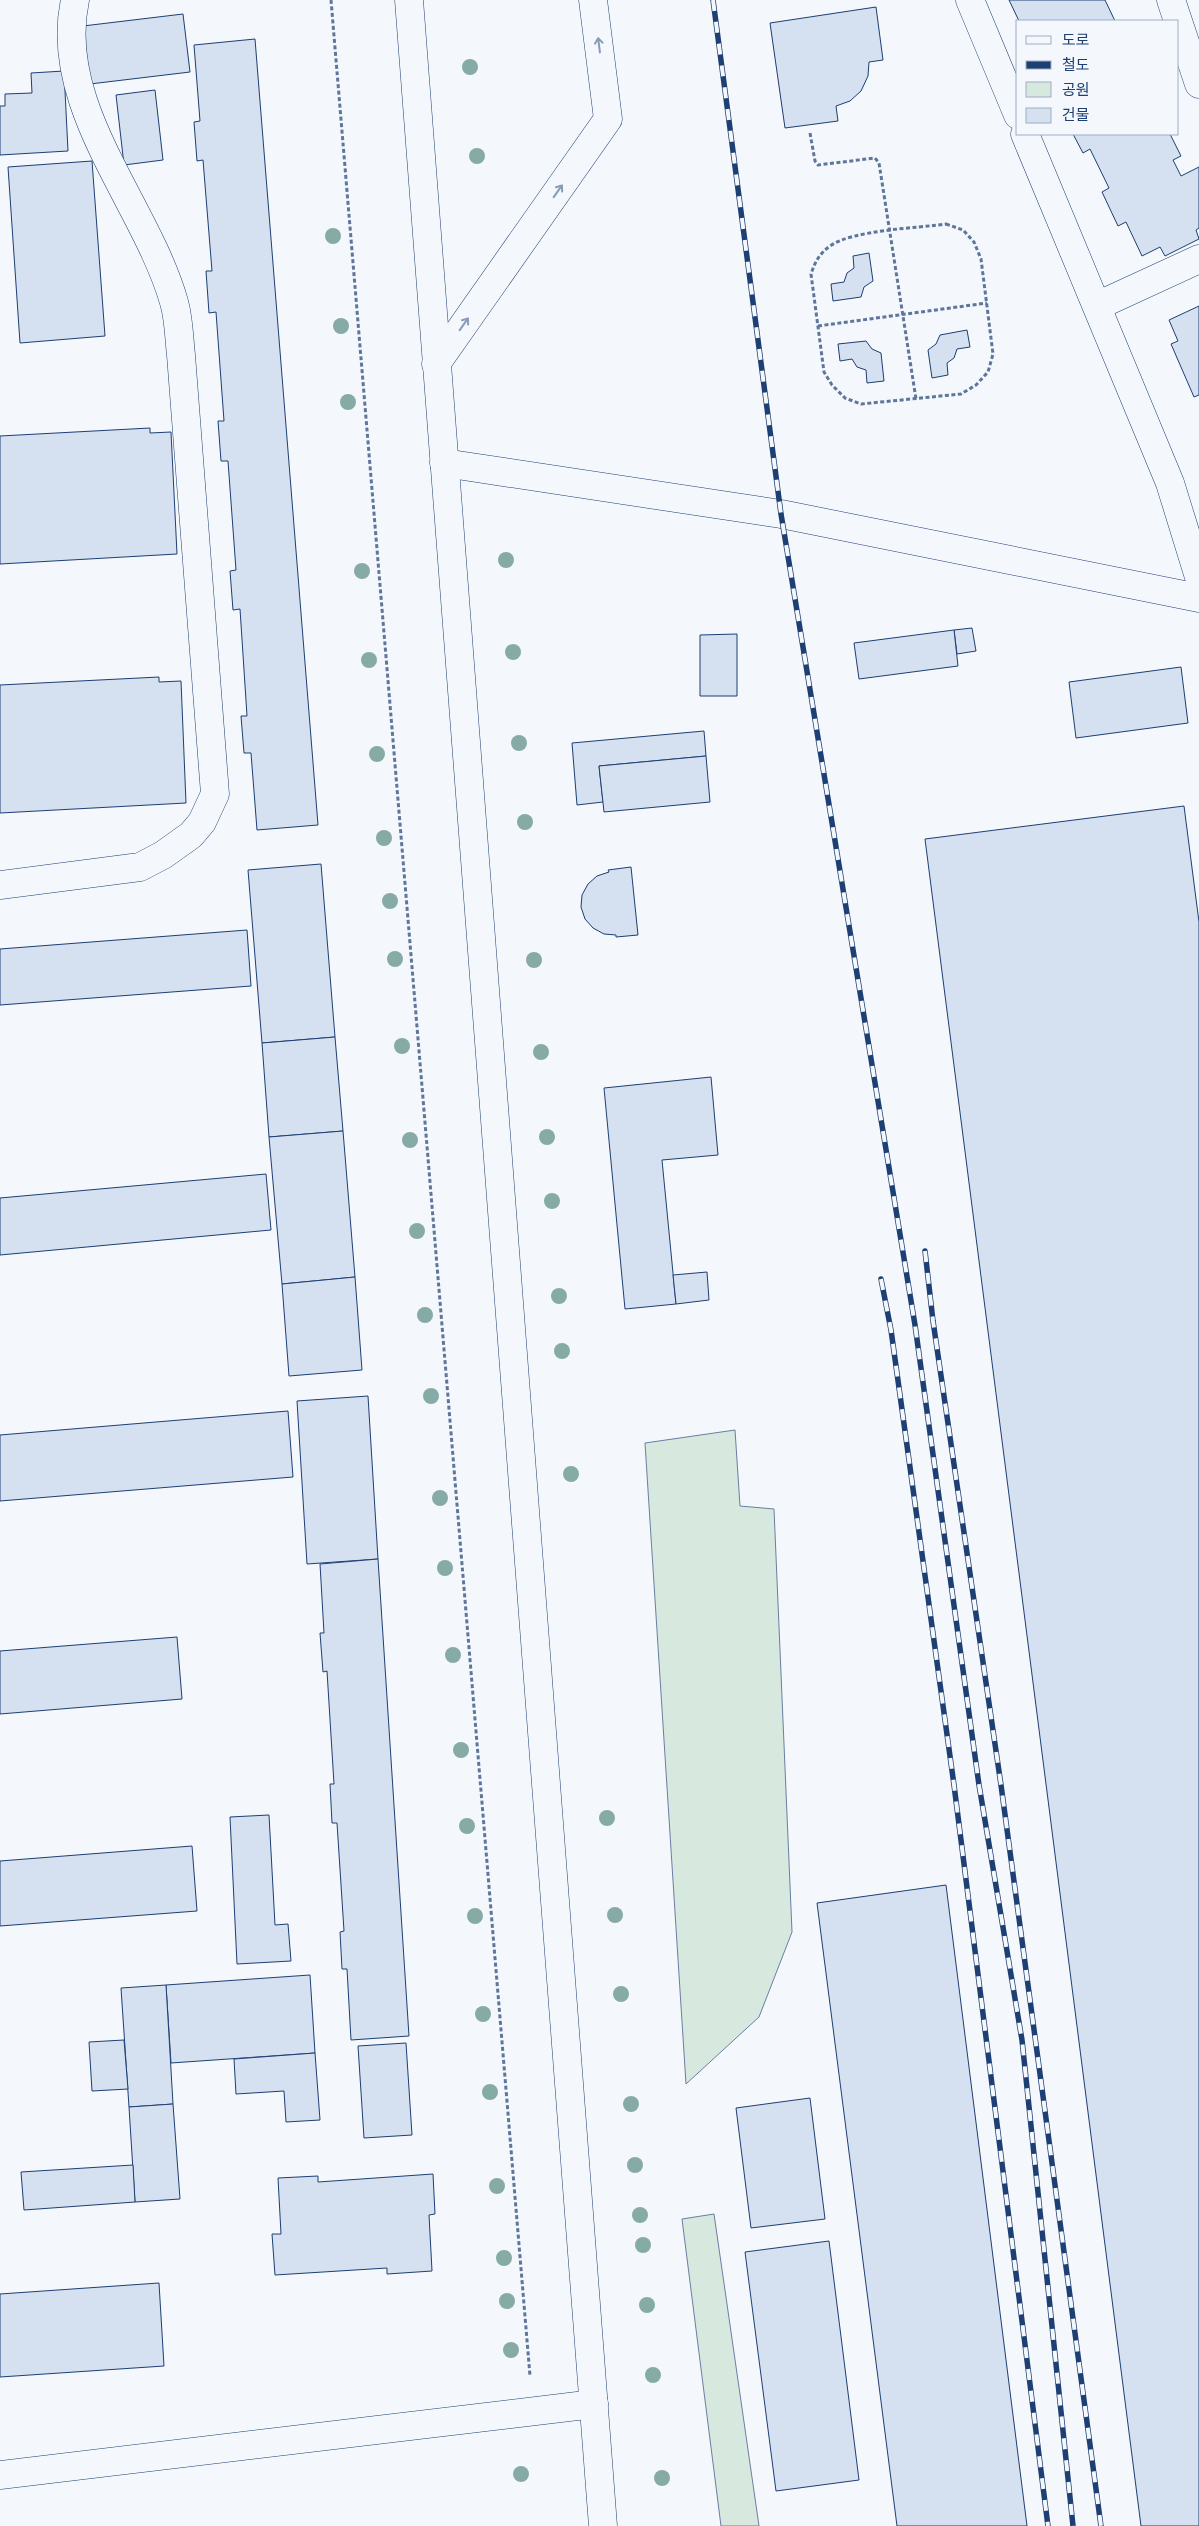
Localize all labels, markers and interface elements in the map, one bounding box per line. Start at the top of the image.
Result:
legend [1016,20,1179,135]
text: 도로 [1062,31,1090,48]
one-way arrow [594,38,604,54]
text: 철도 [1062,56,1090,73]
text: 공원 [1062,81,1090,98]
text: 건물 [1062,106,1090,123]
one-way arrow [553,185,563,199]
one-way arrow [459,317,469,331]

